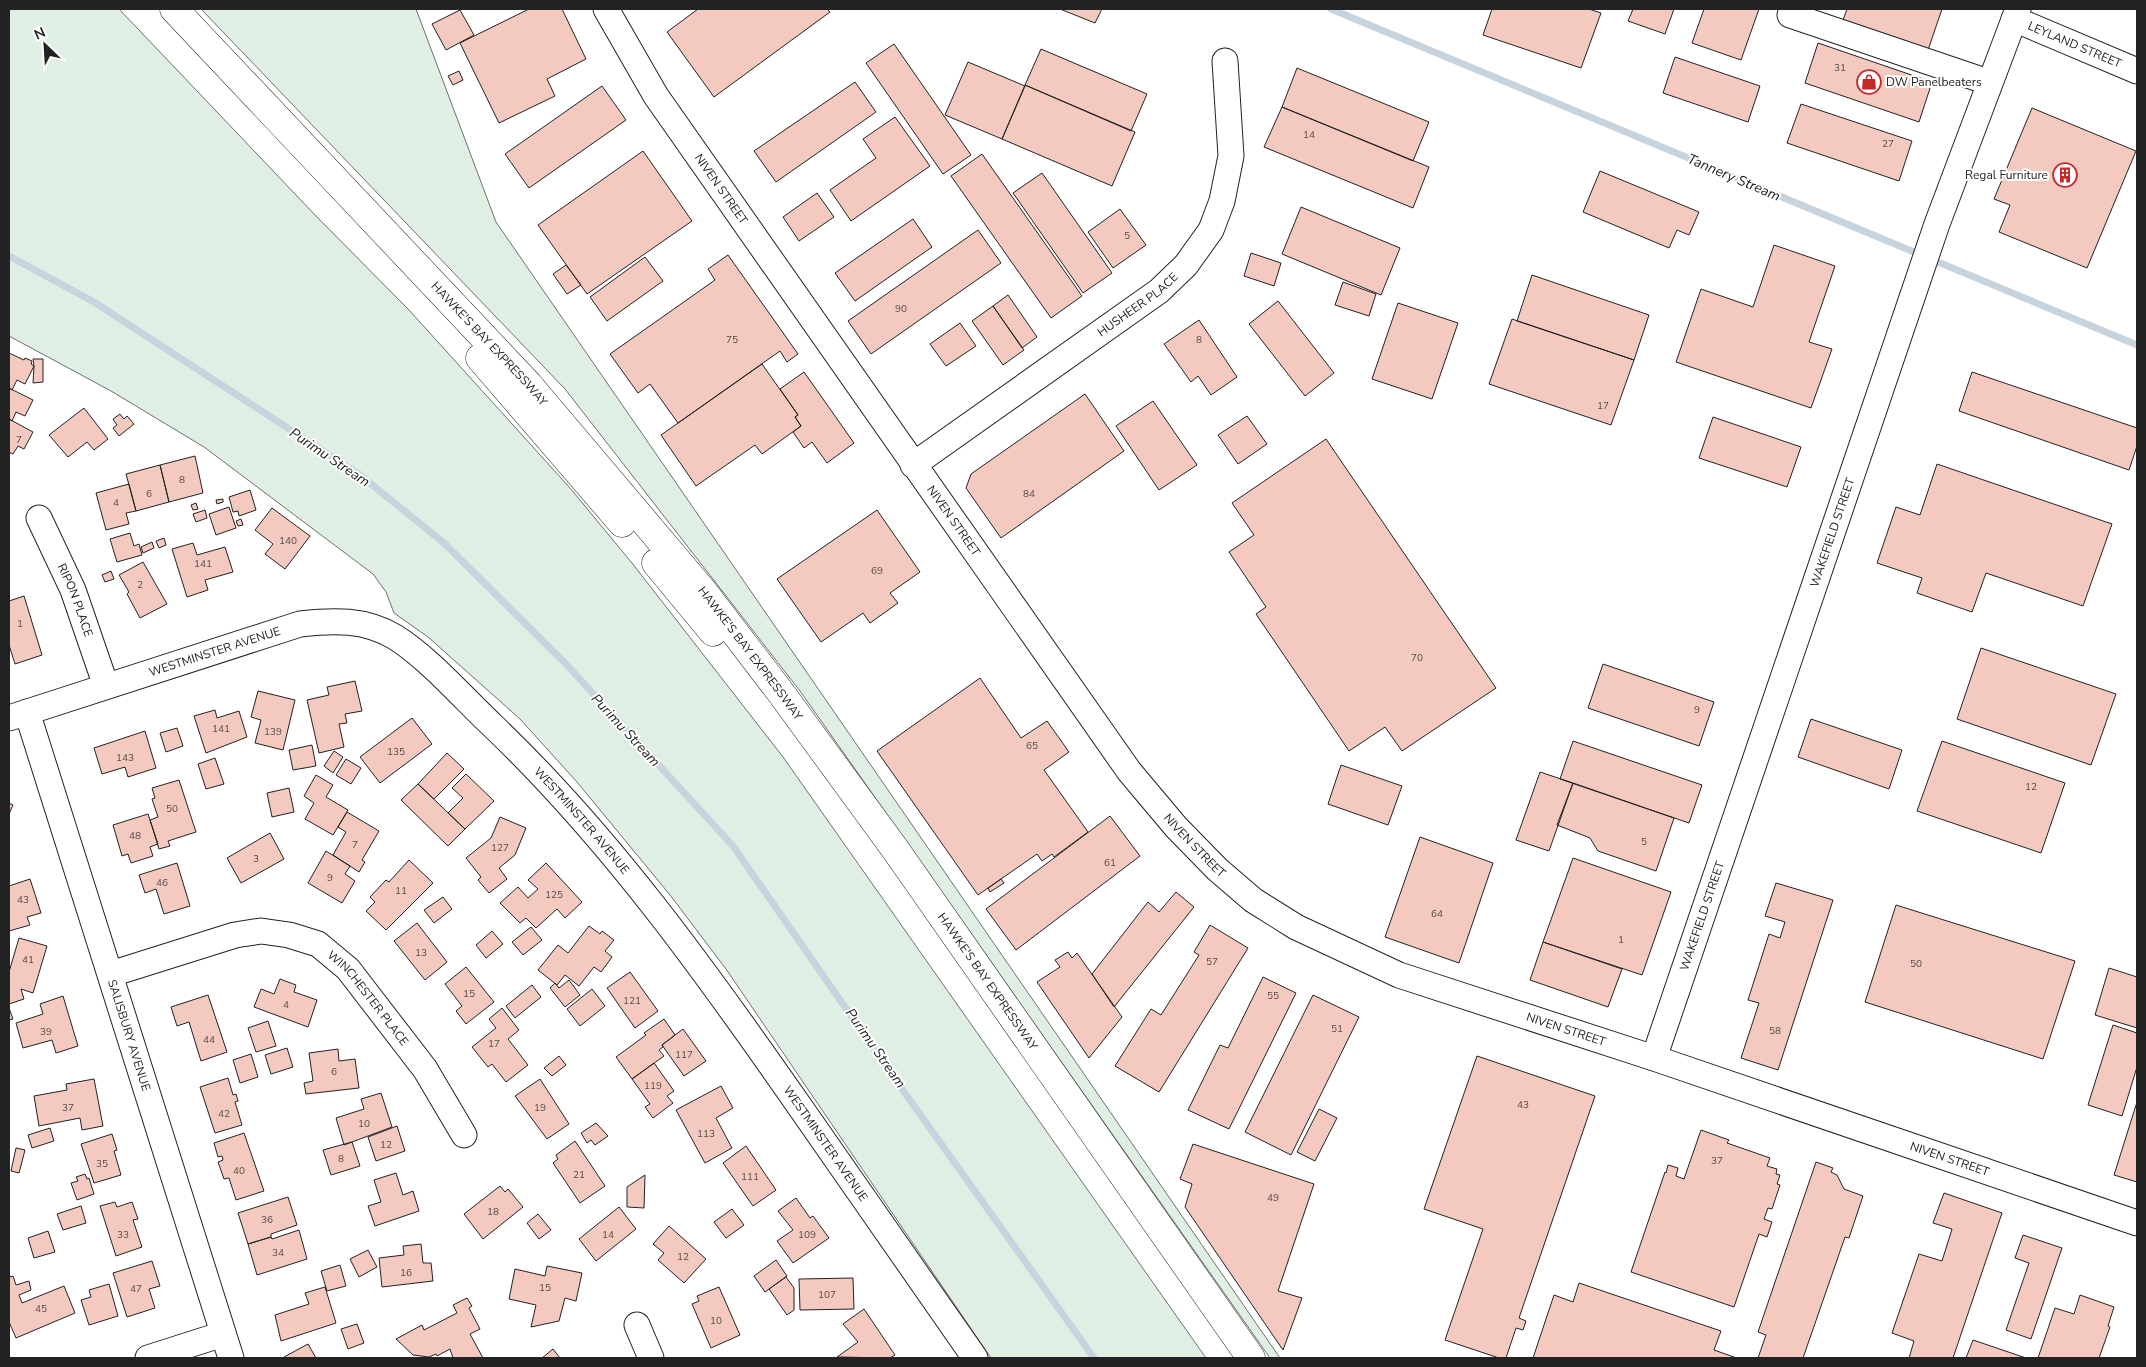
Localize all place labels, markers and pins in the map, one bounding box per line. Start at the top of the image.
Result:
shop icon: DW Panelbeaters [1856,69,1882,95]
place label: DW Panelbeaters [1886,74,1982,90]
building icon: Regal Furniture [2052,162,2078,188]
place label: Regal Furniture [1965,167,2048,183]

